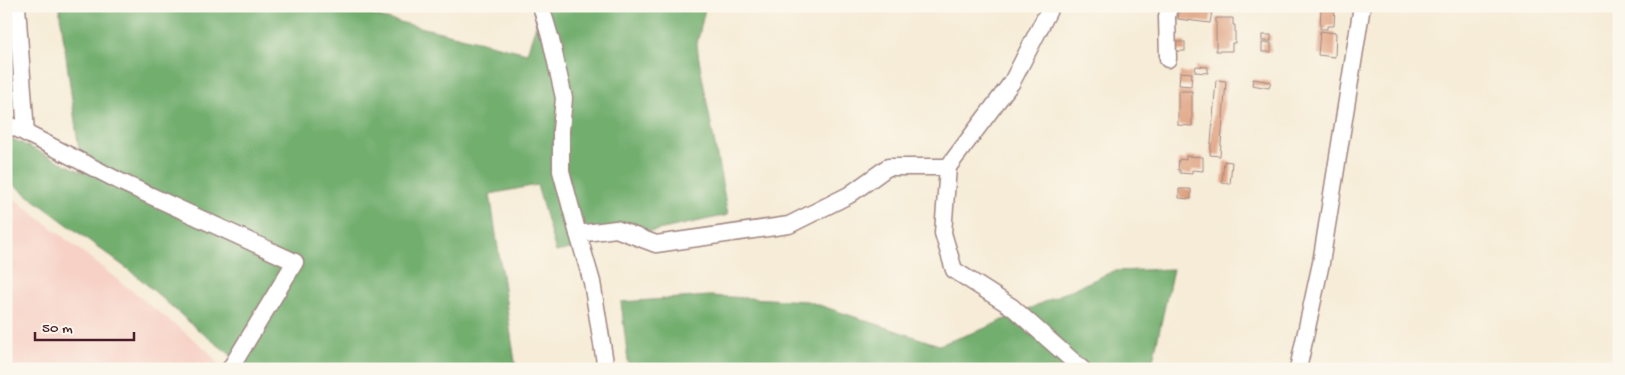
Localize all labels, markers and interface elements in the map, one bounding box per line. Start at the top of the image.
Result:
scale bar [35,310,134,342]
text: 50 m [42,320,73,338]

